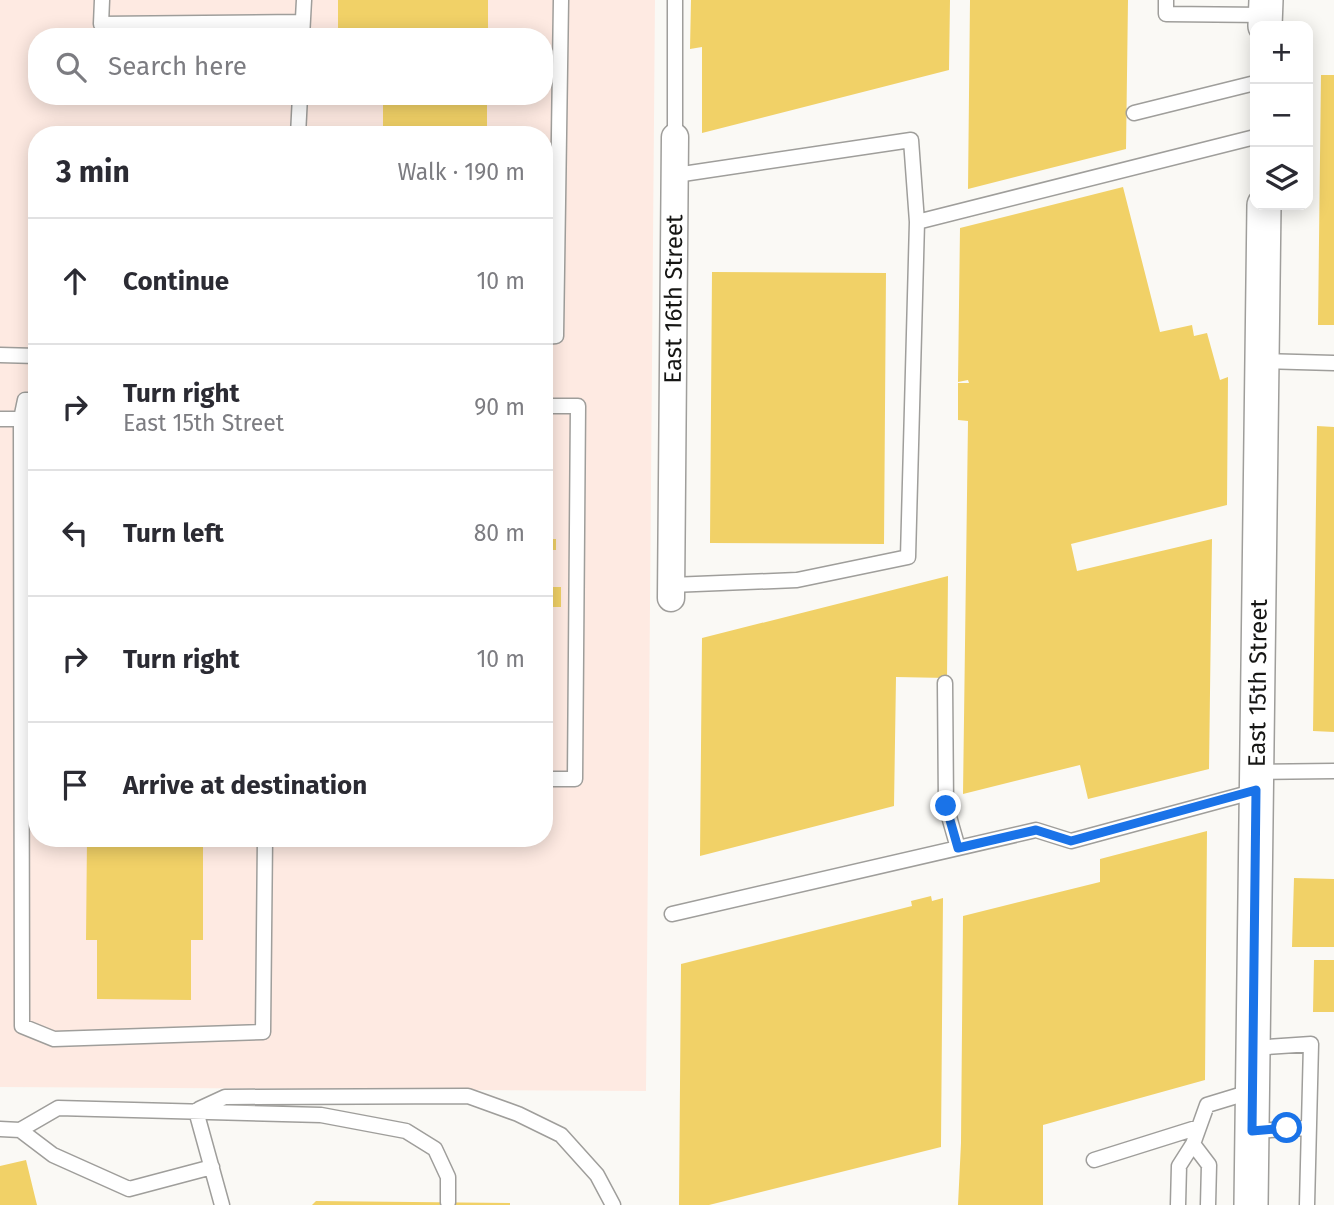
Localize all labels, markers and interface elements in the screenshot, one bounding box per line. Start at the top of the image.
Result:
map controls [1250,21,1313,210]
button: + [1250,21,1313,84]
search box [28,28,553,105]
icon: search [52,48,90,86]
text: Search here [108,51,247,82]
button: − [1250,84,1313,147]
button: layers [1250,147,1313,210]
text: 3 min [56,154,130,190]
text: Walk · 190 m [398,158,525,186]
street label: East 16th Street [659,214,688,384]
icon: ahead [56,262,94,300]
text: Continue [123,266,229,297]
text: 10 m [476,267,525,295]
text: Turn right [123,378,240,409]
icon: right [56,388,94,426]
text: 90 m [474,393,525,421]
text: East 15th Street [123,409,284,437]
icon: left [56,514,94,552]
text: Turn left [123,518,224,549]
text: 80 m [474,519,525,547]
street label: East 15th Street [1243,598,1273,767]
icon: right [56,640,94,678]
text: Turn right [123,644,240,675]
text: 10 m [476,645,525,673]
icon: arrive [56,766,94,804]
text: Arrive at destination [123,770,367,801]
route end [930,790,961,821]
route start [1271,1112,1302,1143]

